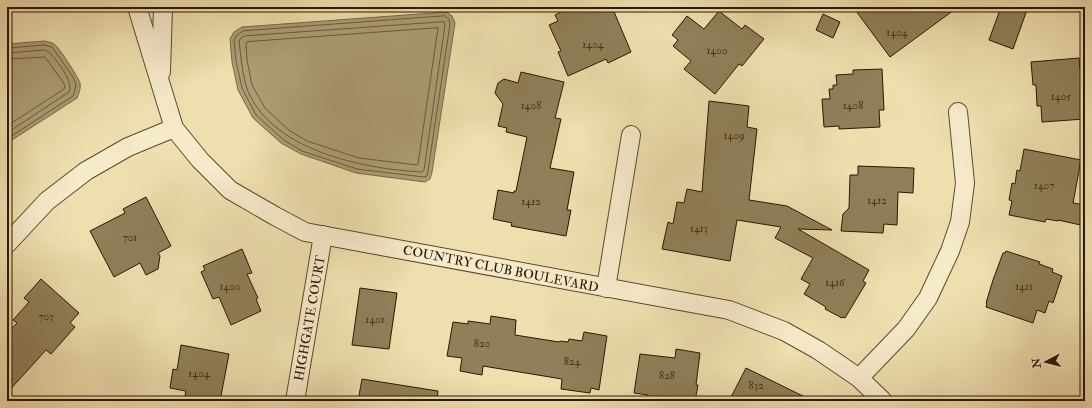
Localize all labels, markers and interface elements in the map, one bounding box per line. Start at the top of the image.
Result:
house number: 1404 [886,26,909,39]
house number: 1404 [582,38,605,51]
house number: 1400 [706,44,728,57]
house number: 1405 [1051,90,1071,103]
house number: 1408 [521,99,541,112]
house number: 1408 [843,99,863,112]
house number: 1409 [723,129,745,142]
house number: 1407 [1034,179,1054,192]
house number: 1412 [867,194,887,207]
house number: 1412 [521,195,541,208]
house number: 1413 [690,222,708,235]
house number: 701 [123,231,137,244]
street label: COUNTRY CLUB BOULEVARD [402,242,600,296]
street label: HIGHGATE COURT [291,254,329,382]
house number: 1416 [825,276,846,289]
house number: 1400 [219,280,241,293]
house number: 1411 [1015,280,1033,293]
house number: 703 [39,310,53,323]
house number: 1401 [365,313,385,326]
house number: 820 [474,337,491,350]
north arrow [1026,342,1066,382]
house number: 824 [564,355,581,368]
text: N [1029,356,1044,370]
house number: 1404 [188,367,211,380]
house number: 828 [659,369,675,382]
house number: 832 [749,379,764,392]

